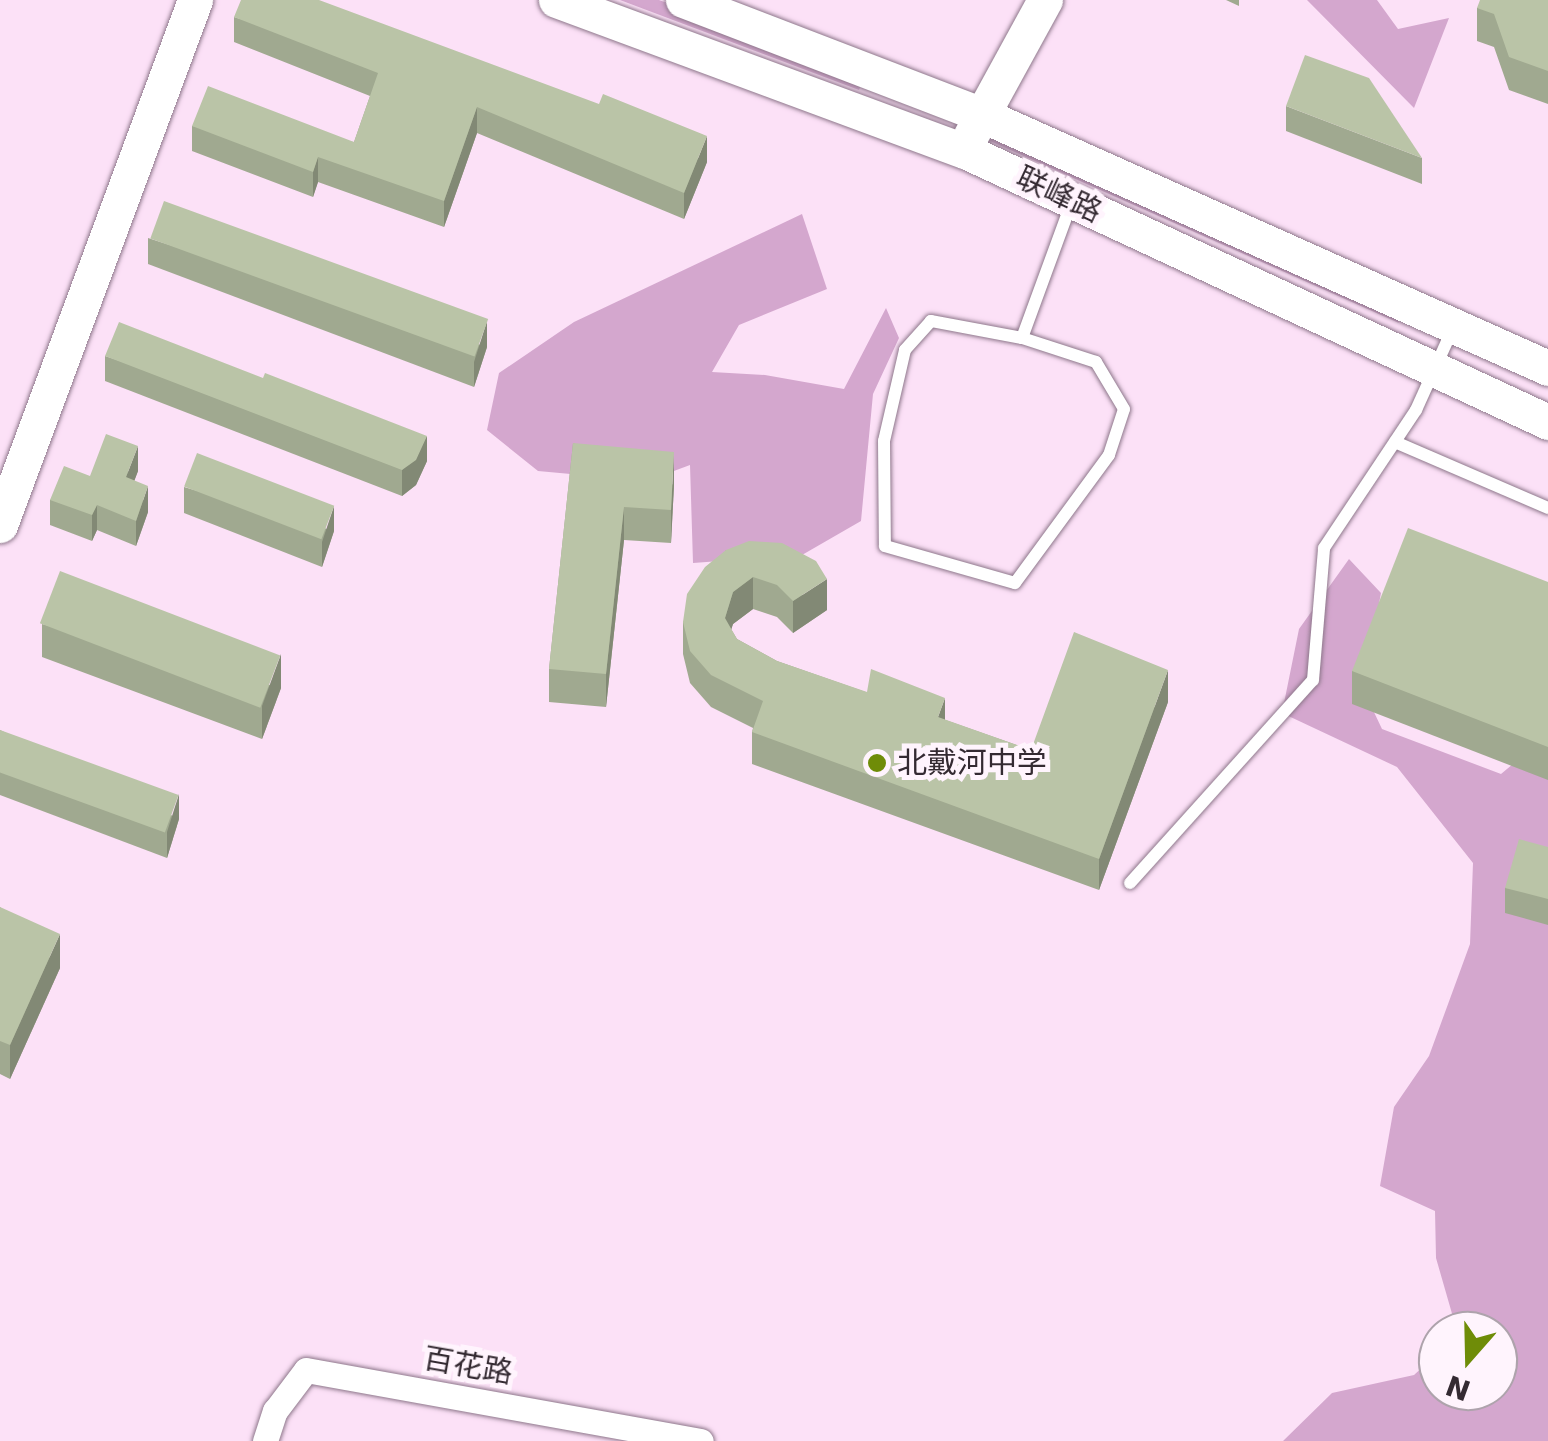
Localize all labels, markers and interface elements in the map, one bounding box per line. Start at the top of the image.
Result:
street label: 联峰路 [1011,160,1107,230]
place label: 北戴河中学 [897,745,1047,781]
marker: 北戴河中学 [866,752,888,774]
north arrow [1418,1311,1518,1411]
street label: 百花路 [421,1340,515,1392]
text: N [1442,1368,1475,1407]

